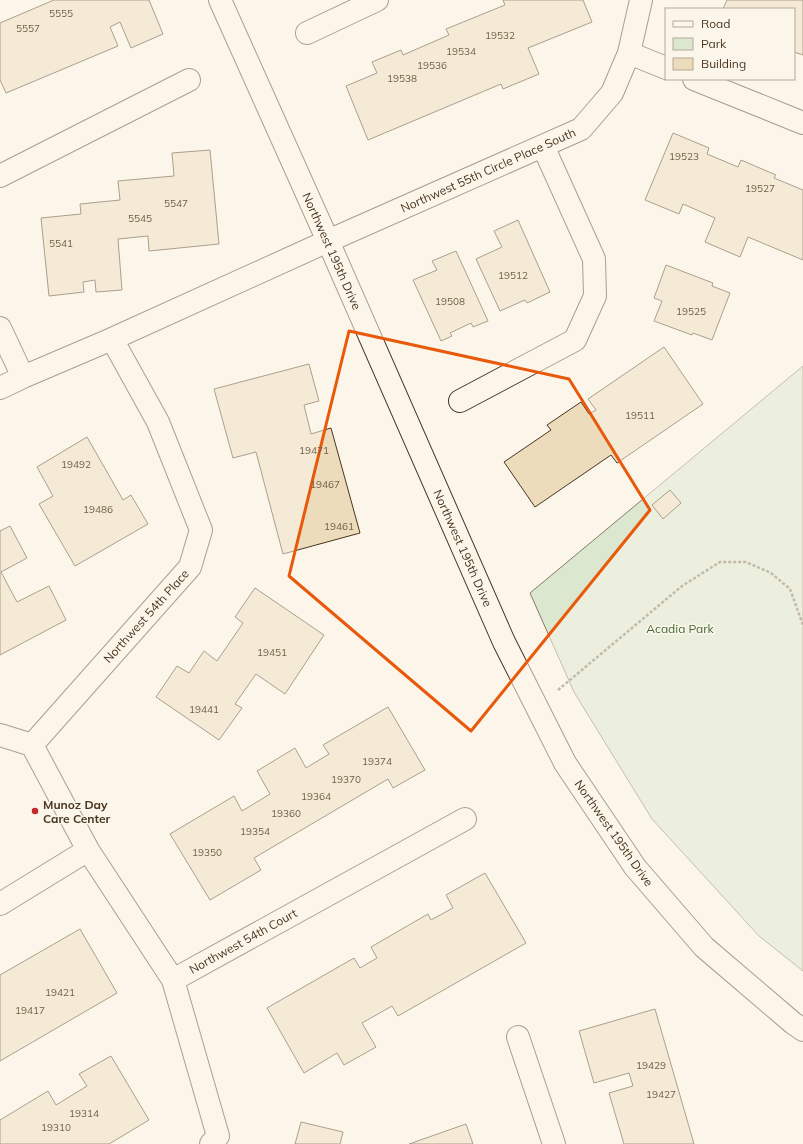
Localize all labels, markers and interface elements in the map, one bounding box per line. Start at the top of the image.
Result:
house number: 5555 [49,7,73,20]
legend [665,8,795,80]
text: Road [701,16,730,31]
house number: 5557 [16,22,40,35]
house number: 19532 [485,29,515,42]
text: Park [701,36,727,51]
house number: 19534 [446,45,476,58]
text: Building [701,56,746,71]
house number: 19536 [417,59,447,72]
house number: 19538 [387,72,417,85]
street label: Northwest 55th Circle Place South [398,124,578,216]
house number: 19523 [669,150,699,163]
house number: 19527 [745,182,775,195]
street label: Northwest 195th Drive [299,190,365,312]
house number: 5547 [164,197,188,210]
house number: 5545 [128,212,152,225]
house number: 5541 [49,237,73,250]
house number: 19512 [498,269,528,282]
house number: 19508 [435,295,465,308]
house number: 19525 [676,305,706,318]
house number: 19511 [625,409,655,422]
house number: 19471 [299,444,329,457]
house number: 19492 [61,458,91,471]
house number: 19467 [310,478,340,491]
street label: Northwest 195th Drive [430,487,496,609]
house number: 19486 [83,503,113,516]
house number: 19461 [324,520,354,533]
street label: Northwest 54th Place [100,566,192,666]
park label: Acadia Park [646,621,715,636]
house number: 19451 [257,646,287,659]
house number: 19441 [189,703,219,716]
house number: 19374 [362,755,392,768]
house number: 19370 [331,773,361,786]
street label: Northwest 195th Drive [572,777,656,889]
house number: 19364 [301,790,331,803]
place label: Munoz Day Care Center [43,797,111,826]
marker: Munoz Day Care Center [30,806,40,816]
house number: 19360 [271,807,301,820]
house number: 19354 [240,825,270,838]
house number: 19350 [192,846,222,859]
street label: Northwest 54th Court [186,905,300,977]
house number: 19421 [45,986,75,999]
house number: 19417 [15,1004,45,1017]
house number: 19429 [636,1059,666,1072]
house number: 19427 [646,1088,676,1101]
house number: 19314 [69,1107,99,1120]
house number: 19310 [41,1121,71,1134]

